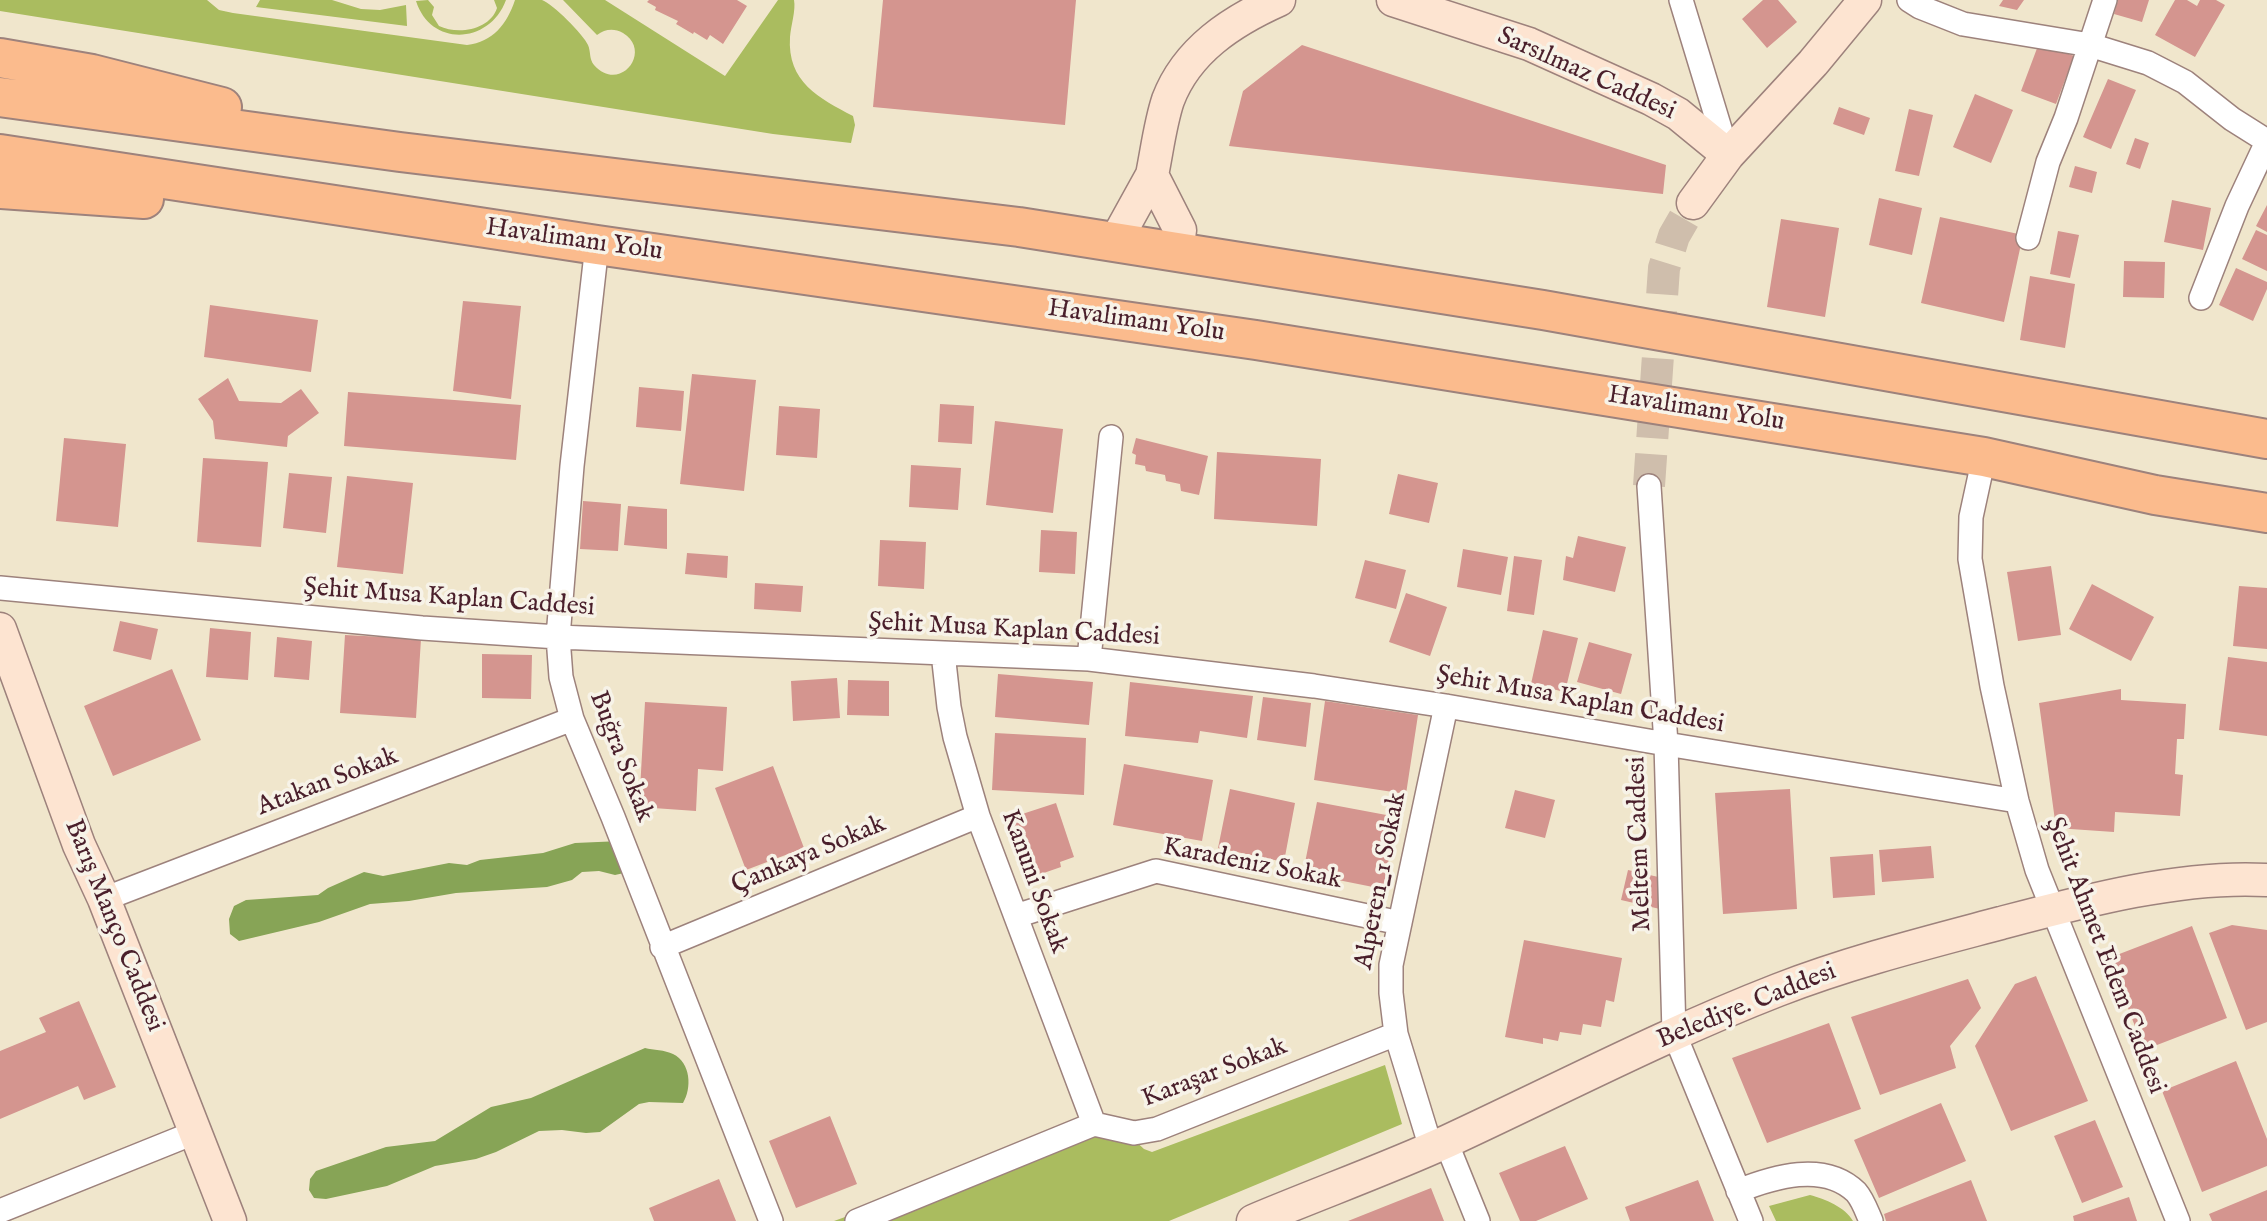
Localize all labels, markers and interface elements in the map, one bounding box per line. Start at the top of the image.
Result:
street label: Sarsılmaz Caddesi [1492,22,1680,128]
street label: Havalimanı Yolu [484,213,664,269]
street label: Havalimanı Yolu [1046,294,1226,350]
street label: Havalimanı Yolu [1606,381,1786,439]
street label: Şehit Musa Kaplan Caddesi [302,573,596,625]
street label: Şehit Musa Kaplan Caddesi [868,608,1160,654]
street label: Şehit Musa Kaplan Caddesi [1434,660,1726,742]
street label: Buğra Sokak [581,687,659,827]
street label: Atakan Sokak [253,742,403,824]
street label: Meltem Caddesi [1622,756,1660,932]
street label: Alperen_1 Sokak [1350,790,1414,972]
street label: Kanuni Sokak [993,806,1073,958]
street label: Çankaya Sokak [727,810,891,902]
street label: Şehit Ahmet Edem Caddesi [2037,813,2171,1099]
street label: Barış Manço Caddesi [56,816,170,1036]
street label: Karadeniz Sokak [1160,832,1344,898]
street label: Belediye. Caddesi [1653,957,1841,1057]
street label: Karaşar Sokak [1138,1032,1292,1116]

